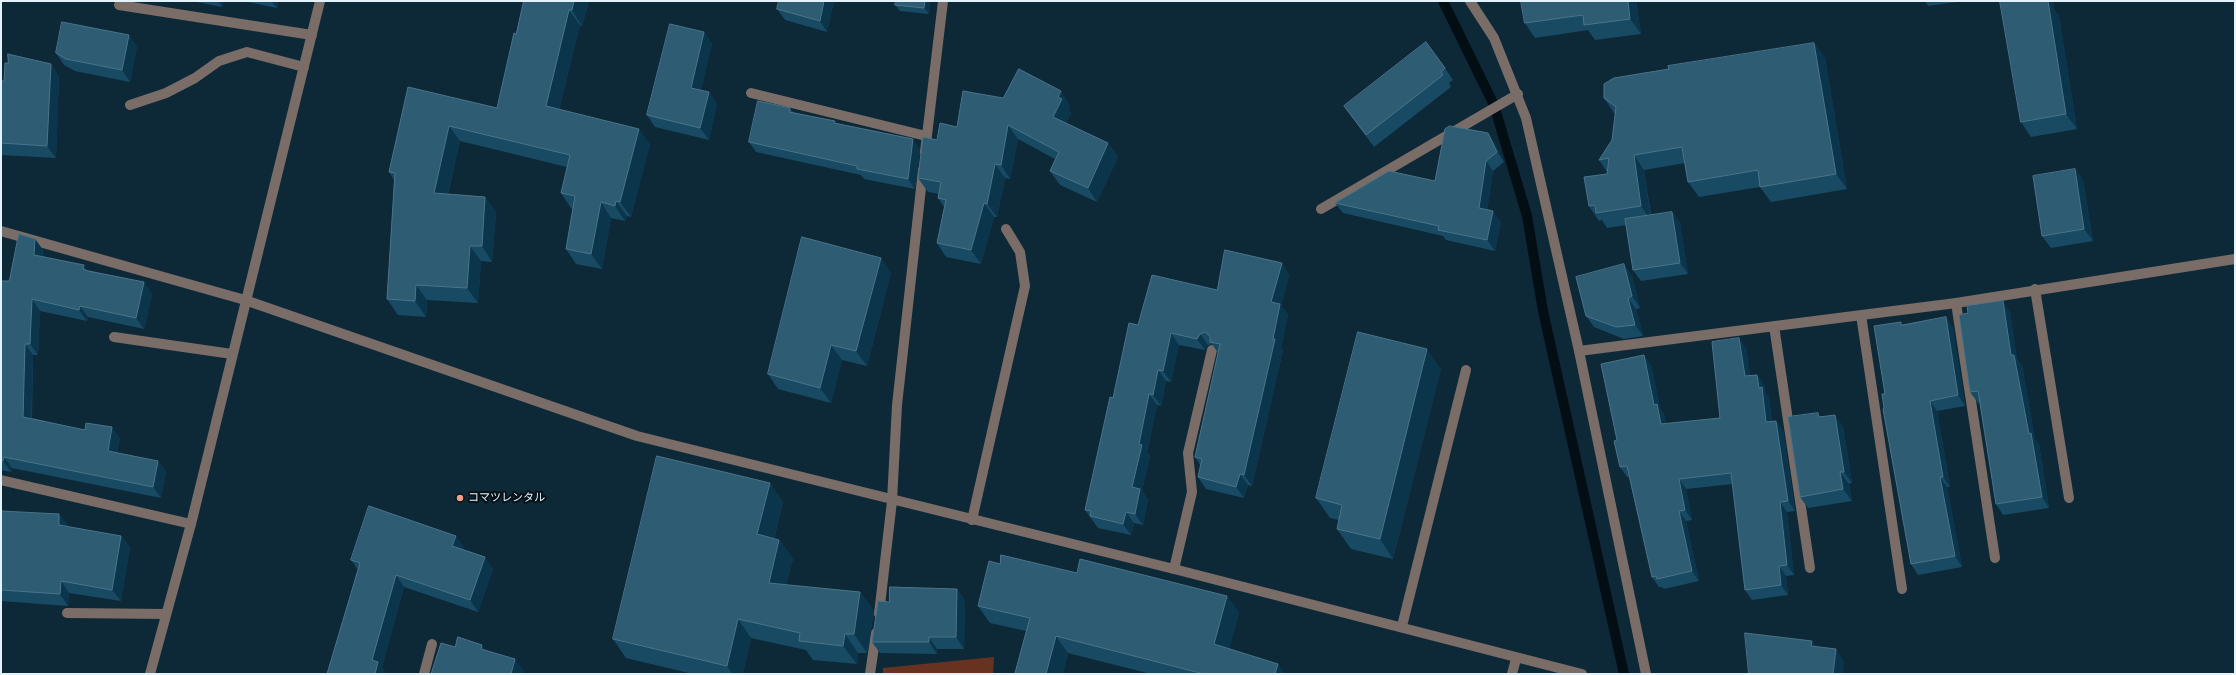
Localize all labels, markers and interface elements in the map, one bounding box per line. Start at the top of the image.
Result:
place label: コマツレンタル [468,491,545,505]
marker: コマツレンタル [455,493,465,503]

